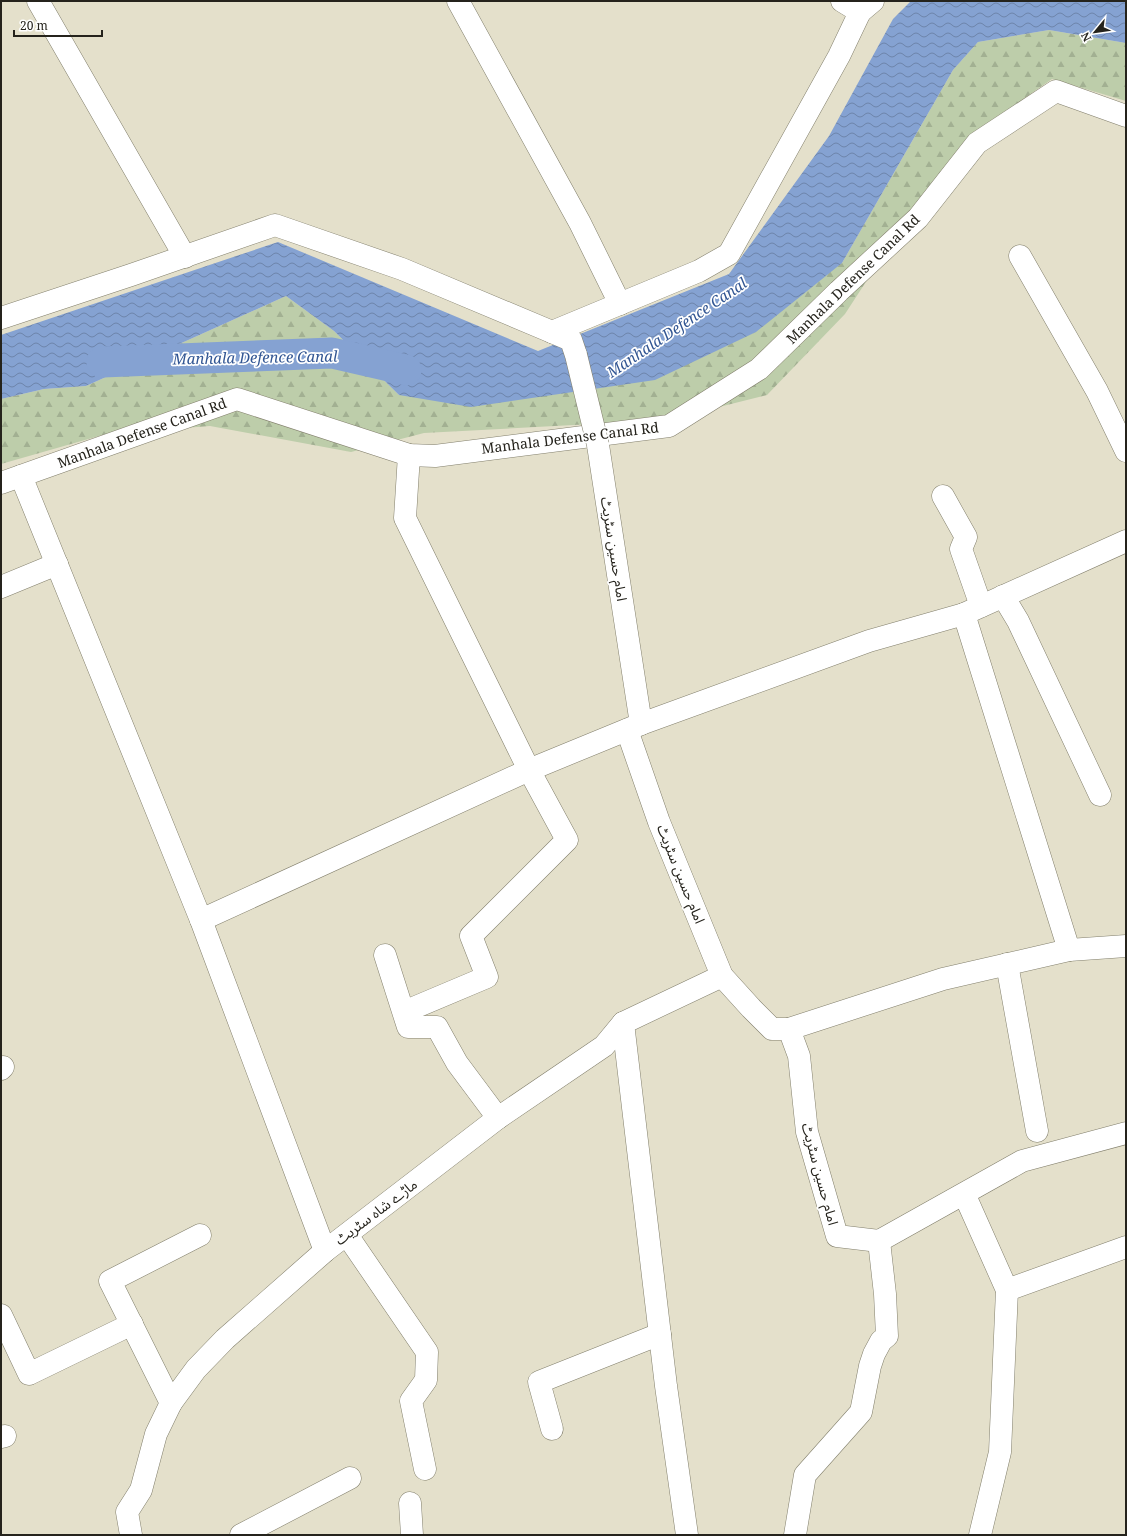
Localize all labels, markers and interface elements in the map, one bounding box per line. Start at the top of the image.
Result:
scale bar [14,12,102,38]
north arrow [1075,12,1115,52]
text: 20 m [20,17,48,34]
text: N [1077,29,1094,45]
street label: Manhala Defense Canal Rd [782,209,924,348]
water label: Manhala Defence Canal [602,273,751,382]
water label: Manhala Defence Canal [171,346,338,368]
street label: Manhala Defense Canal Rd [55,393,229,472]
street label: Manhala Defense Canal Rd [480,417,660,458]
street label: امام حسین سٹریٹ [595,495,632,603]
street label: امام حسین سٹریٹ [651,821,710,927]
street label: امام حسین سٹریٹ [796,1121,843,1228]
street label: ماڑے شاہ سٹریٹ [331,1174,421,1249]

